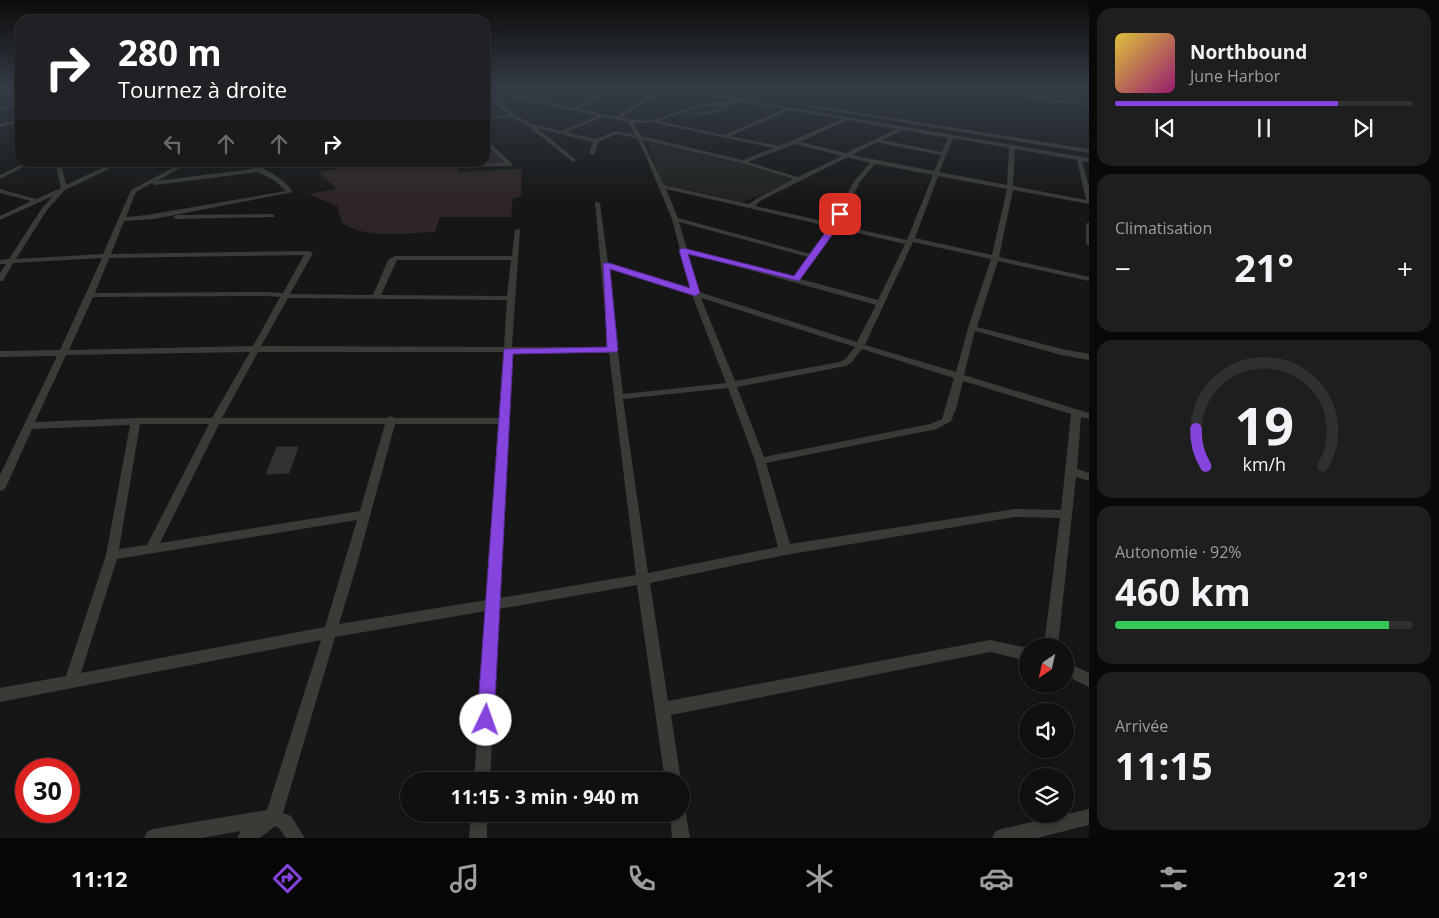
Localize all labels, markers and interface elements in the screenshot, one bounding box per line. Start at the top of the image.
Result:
text: 280 m [118,29,222,76]
icon: right [35,35,100,100]
text: Northbound [1190,39,1307,65]
text: June Harbor [1190,65,1280,87]
text: Tournez à droite [118,74,287,104]
icon: previous [1151,114,1179,142]
icon: pause [1250,114,1278,142]
icon: next [1349,114,1377,142]
icon: left [159,130,187,158]
icon: ahead [212,130,240,158]
icon: ahead [265,130,293,158]
icon: right [318,130,346,158]
pin [819,193,861,235]
icon: arrive [826,200,854,228]
text: Climatisation [1115,217,1212,239]
text: 21° [1234,241,1294,293]
text: − [1115,249,1131,287]
text: + [1397,249,1413,287]
text: 19 [1234,389,1294,460]
text: km/h [1242,452,1286,476]
text: Autonomie · 92% [1115,541,1242,563]
text: 460 km [1115,565,1251,617]
north arrow [1019,638,1074,692]
map controls [1019,638,1074,823]
position arrow [459,693,511,745]
button: sound [1019,703,1074,758]
text: Arrivée [1115,715,1168,737]
text: 11:15 [1115,739,1213,791]
speed limit sign: 30 [15,758,80,823]
button: layers [1019,768,1074,823]
text: 11:15 · 3 min · 940 m [451,784,639,810]
icon: directions [270,861,305,896]
icon: music [447,861,482,896]
icon: phone [624,861,659,896]
icon: climate [802,861,837,896]
icon: car [979,861,1014,896]
icon: filters [1156,861,1191,896]
text: 11:12 [71,863,128,893]
text: 21° [1333,863,1368,893]

